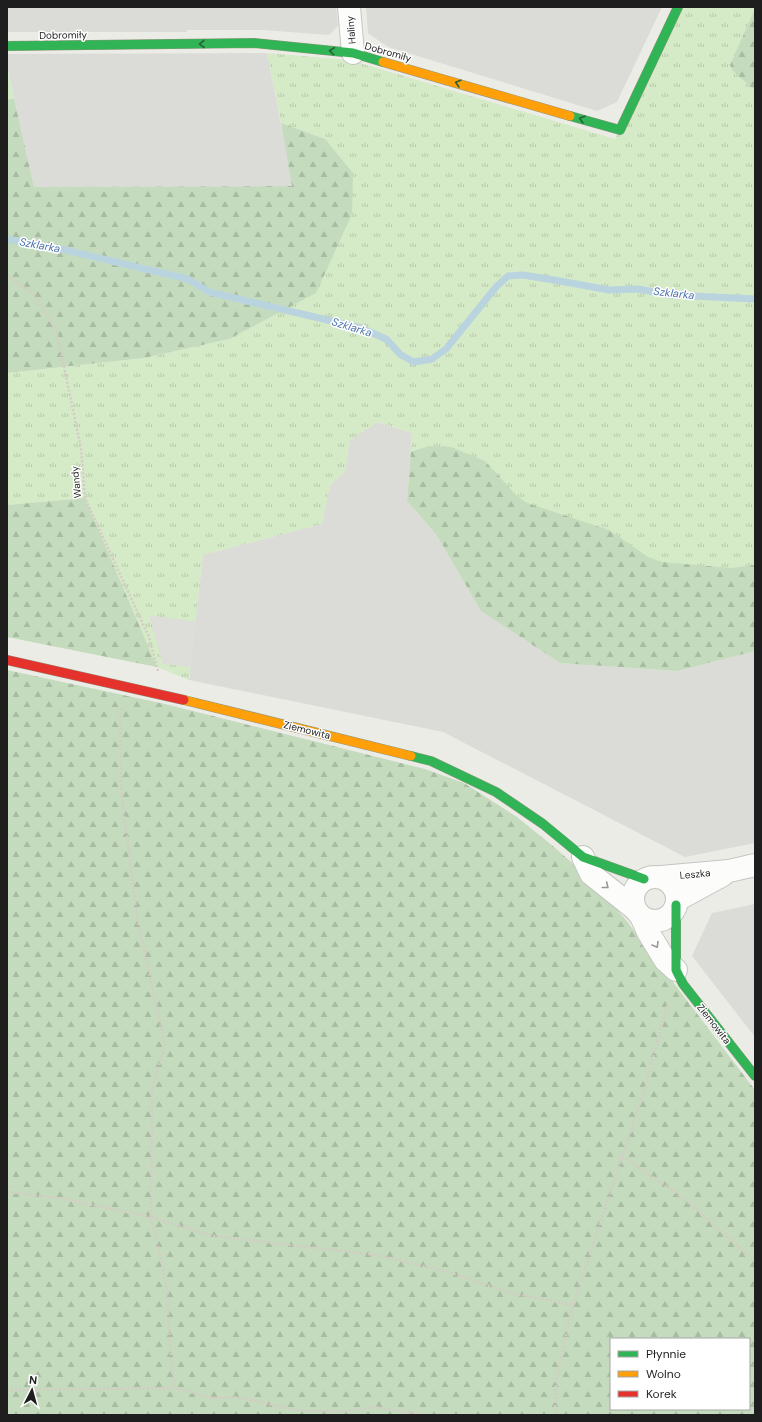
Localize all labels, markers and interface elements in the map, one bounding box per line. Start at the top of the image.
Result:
street label: Haliny [343,15,359,45]
street label: Dobromiły [39,28,87,42]
street label: Dobromiły [363,39,413,65]
one-way arrow [199,40,205,48]
one-way arrow [329,47,335,56]
one-way arrow [454,79,461,88]
one-way arrow [579,115,586,124]
water label: Szklarka [18,235,62,255]
water label: Szklarka [653,284,695,302]
water label: Szklarka [330,314,374,340]
street label: Wandy [68,465,84,499]
street label: Ziemowita [282,718,332,742]
street label: Leszka [679,866,711,882]
one-way arrow [601,881,608,888]
one-way arrow [651,941,658,948]
street label: Ziemowita [694,1001,734,1047]
legend [610,1338,750,1410]
text: Płynnie [646,1346,686,1362]
text: Wolno [646,1366,681,1382]
north arrow [12,1370,52,1410]
text: N [28,1373,38,1387]
text: Korek [646,1386,677,1402]

